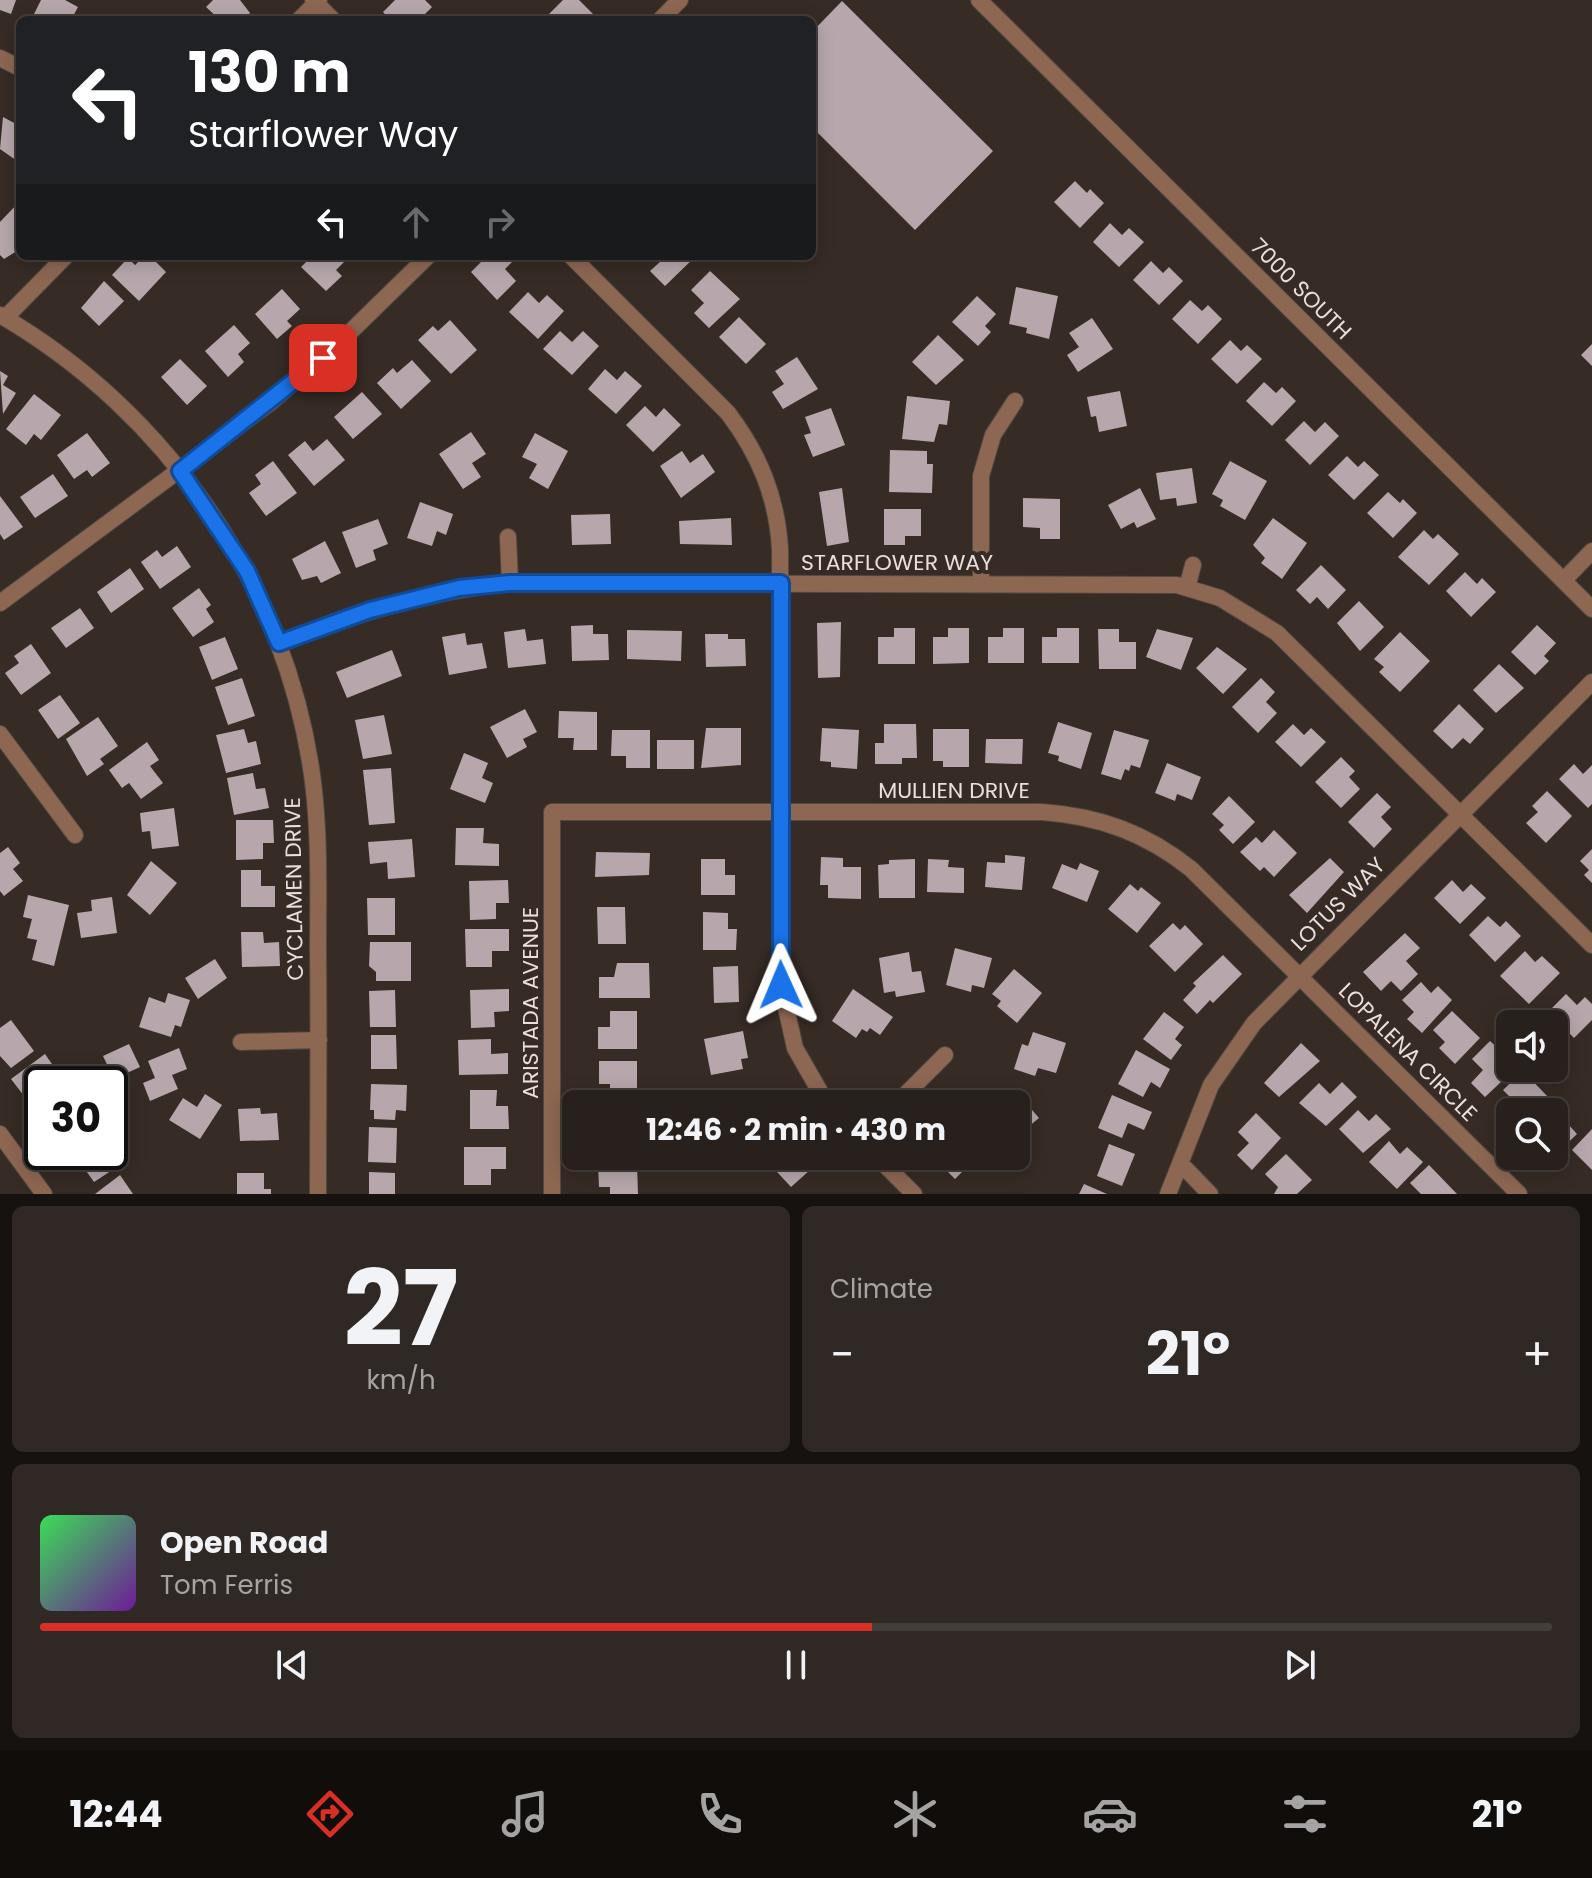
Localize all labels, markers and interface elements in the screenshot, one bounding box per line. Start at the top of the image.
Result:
text: 130 m [188,33,351,112]
icon: left [56,48,160,152]
text: Starflower Way [188,109,458,160]
icon: left [310,200,354,244]
icon: ahead [394,200,438,244]
icon: right [478,200,522,244]
street label: 7000 SOUTH [1244,232,1358,346]
pin [289,324,357,392]
icon: arrive [301,336,345,380]
street label: STARFLOWER WAY [801,547,993,578]
street label: MULLIEN DRIVE [878,775,1030,806]
street label: CYCLAMEN DRIVE [277,797,311,981]
street label: LOTUS WAY [1284,850,1392,958]
street label: ARISTADA AVENUE [515,907,546,1099]
position arrow [739,943,823,1027]
street label: LOPALENA CIRCLE [1332,976,1484,1128]
map controls [1496,1010,1568,1170]
button: sound [1496,1010,1568,1082]
speed limit sign: 30 [24,1066,128,1170]
button: search [1496,1098,1568,1170]
text: 12:46 · 2 min · 430 m [646,1108,946,1151]
text: 27 [343,1236,459,1381]
text: Climate [830,1271,933,1307]
text: 21° [1146,1312,1230,1396]
text: − [830,1324,854,1385]
text: + [1522,1324,1552,1385]
text: km/h [366,1362,436,1398]
text: Open Road [160,1521,328,1564]
text: Tom Ferris [160,1567,293,1603]
icon: previous [270,1643,314,1687]
icon: pause [774,1643,818,1687]
icon: next [1278,1643,1322,1687]
icon: directions [302,1786,358,1842]
icon: music [497,1786,553,1842]
icon: phone [692,1786,748,1842]
icon: climate [887,1786,943,1842]
icon: car [1082,1786,1138,1842]
icon: filters [1277,1786,1333,1842]
text: 12:44 [70,1789,163,1840]
text: 21° [1472,1789,1522,1840]

